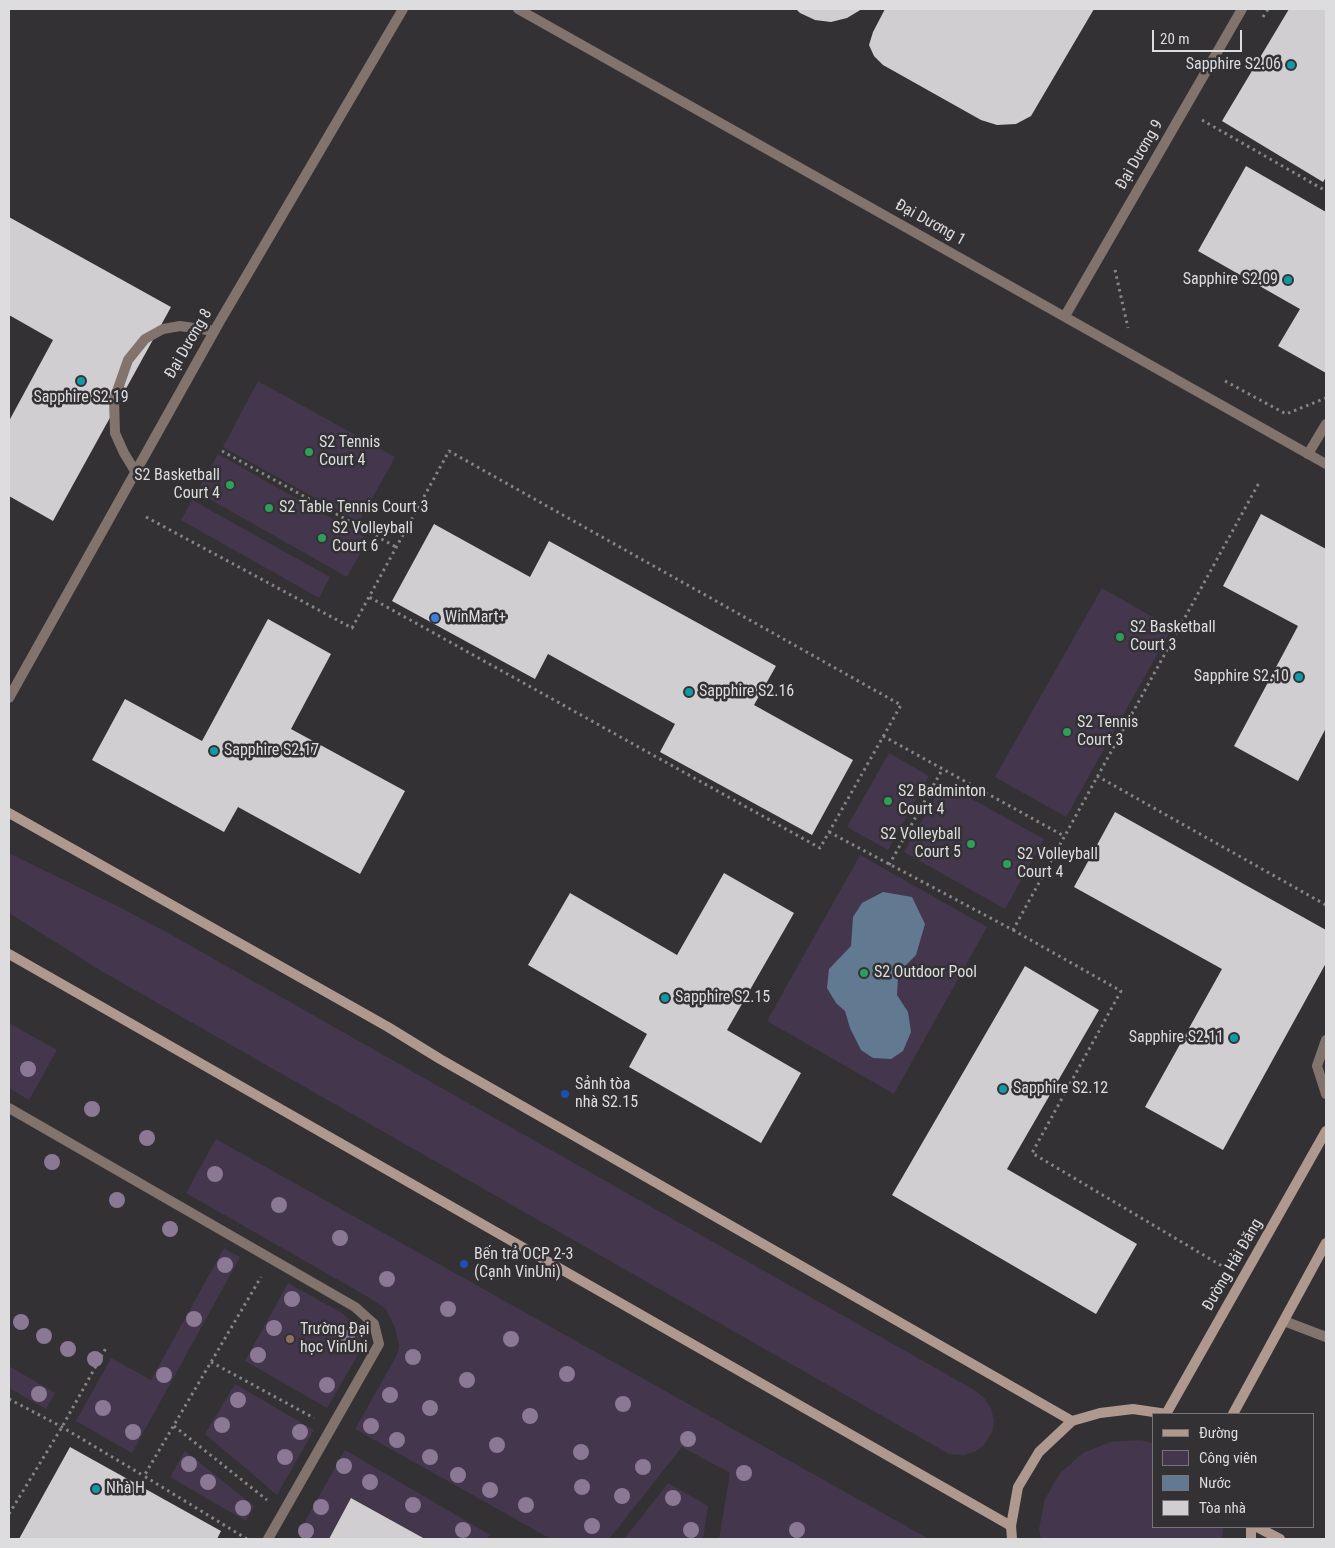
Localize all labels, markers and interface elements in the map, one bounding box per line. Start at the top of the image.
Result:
scale bar [1155,20,1245,52]
text: 20 m [1160,30,1190,48]
place label: Sapphire S2.06 [1186,55,1281,75]
marker: Sapphire S2.06 [1285,59,1297,71]
street label: Đại Dương 9 [1112,117,1168,193]
street label: Đại Dương 1 [891,196,969,250]
place label: Sapphire S2.09 [1183,270,1278,290]
marker: Sapphire S2.09 [1282,274,1294,286]
street label: Đại Dương 8 [161,306,217,382]
marker: Sapphire S2.19 [75,375,87,387]
place label: Sapphire S2.19 [33,388,129,408]
place label: S2 Tennis Court 4 [319,433,380,471]
marker: S2 Tennis Court 4 [303,446,315,458]
place label: S2 Basketball Court 4 [134,466,220,504]
marker: S2 Basketball Court 4 [224,479,236,491]
place label: S2 Table Tennis Court 3 [279,498,428,518]
marker: S2 Table Tennis Court 3 [263,502,275,514]
place label: S2 Volleyball Court 6 [332,519,413,557]
marker: S2 Volleyball Court 6 [316,532,328,544]
place label: WinMart+ [445,608,506,628]
marker: WinMart+ [429,612,441,624]
place label: S2 Basketball Court 3 [1130,618,1216,656]
marker: S2 Basketball Court 3 [1114,631,1126,643]
place label: Sapphire S2.10 [1194,667,1289,687]
marker: Sapphire S2.10 [1293,671,1305,683]
place label: Sapphire S2.16 [699,682,794,702]
marker: Sapphire S2.16 [683,686,695,698]
place label: S2 Tennis Court 3 [1077,713,1138,751]
marker: S2 Tennis Court 3 [1061,726,1073,738]
place label: Sapphire S2.17 [224,741,319,761]
marker: Sapphire S2.17 [208,745,220,757]
place label: S2 Badminton Court 4 [898,782,986,820]
marker: S2 Badminton Court 4 [882,795,894,807]
place label: S2 Volleyball Court 5 [880,825,961,863]
marker: S2 Volleyball Court 5 [965,838,977,850]
place label: S2 Volleyball Court 4 [1017,845,1098,883]
marker: S2 Volleyball Court 4 [1001,858,1013,870]
place label: S2 Outdoor Pool [874,963,977,983]
marker: S2 Outdoor Pool [858,967,870,979]
place label: Sapphire S2.15 [675,988,770,1008]
marker: Sapphire S2.15 [659,992,671,1004]
place label: Sapphire S2.11 [1129,1028,1224,1048]
marker: Sapphire S2.11 [1228,1032,1240,1044]
place label: Sảnh tòa nhà S2.15 [575,1075,638,1113]
place label: Sapphire S2.12 [1013,1079,1108,1099]
marker: Sapphire S2.12 [997,1083,1009,1095]
marker: Sảnh tòa nhà S2.15 [559,1088,571,1100]
street label: Đường Hải Đăng [1199,1216,1267,1314]
place label: Bến trả OCP 2-3 (Cạnh VinUni) [474,1245,573,1283]
marker: Bến trả OCP 2-3 (Cạnh VinUni) [458,1258,470,1270]
place label: Trường Đại học VinUni [300,1320,369,1358]
marker: Trường Đại học VinUni [284,1333,296,1345]
legend [1152,1413,1315,1528]
text: Đường [1199,1424,1238,1442]
text: Công viên [1199,1449,1257,1467]
text: Nước [1199,1474,1231,1492]
place label: Nhà H [106,1479,145,1499]
marker: Nhà H [90,1483,102,1495]
text: Tòa nhà [1199,1499,1246,1517]

